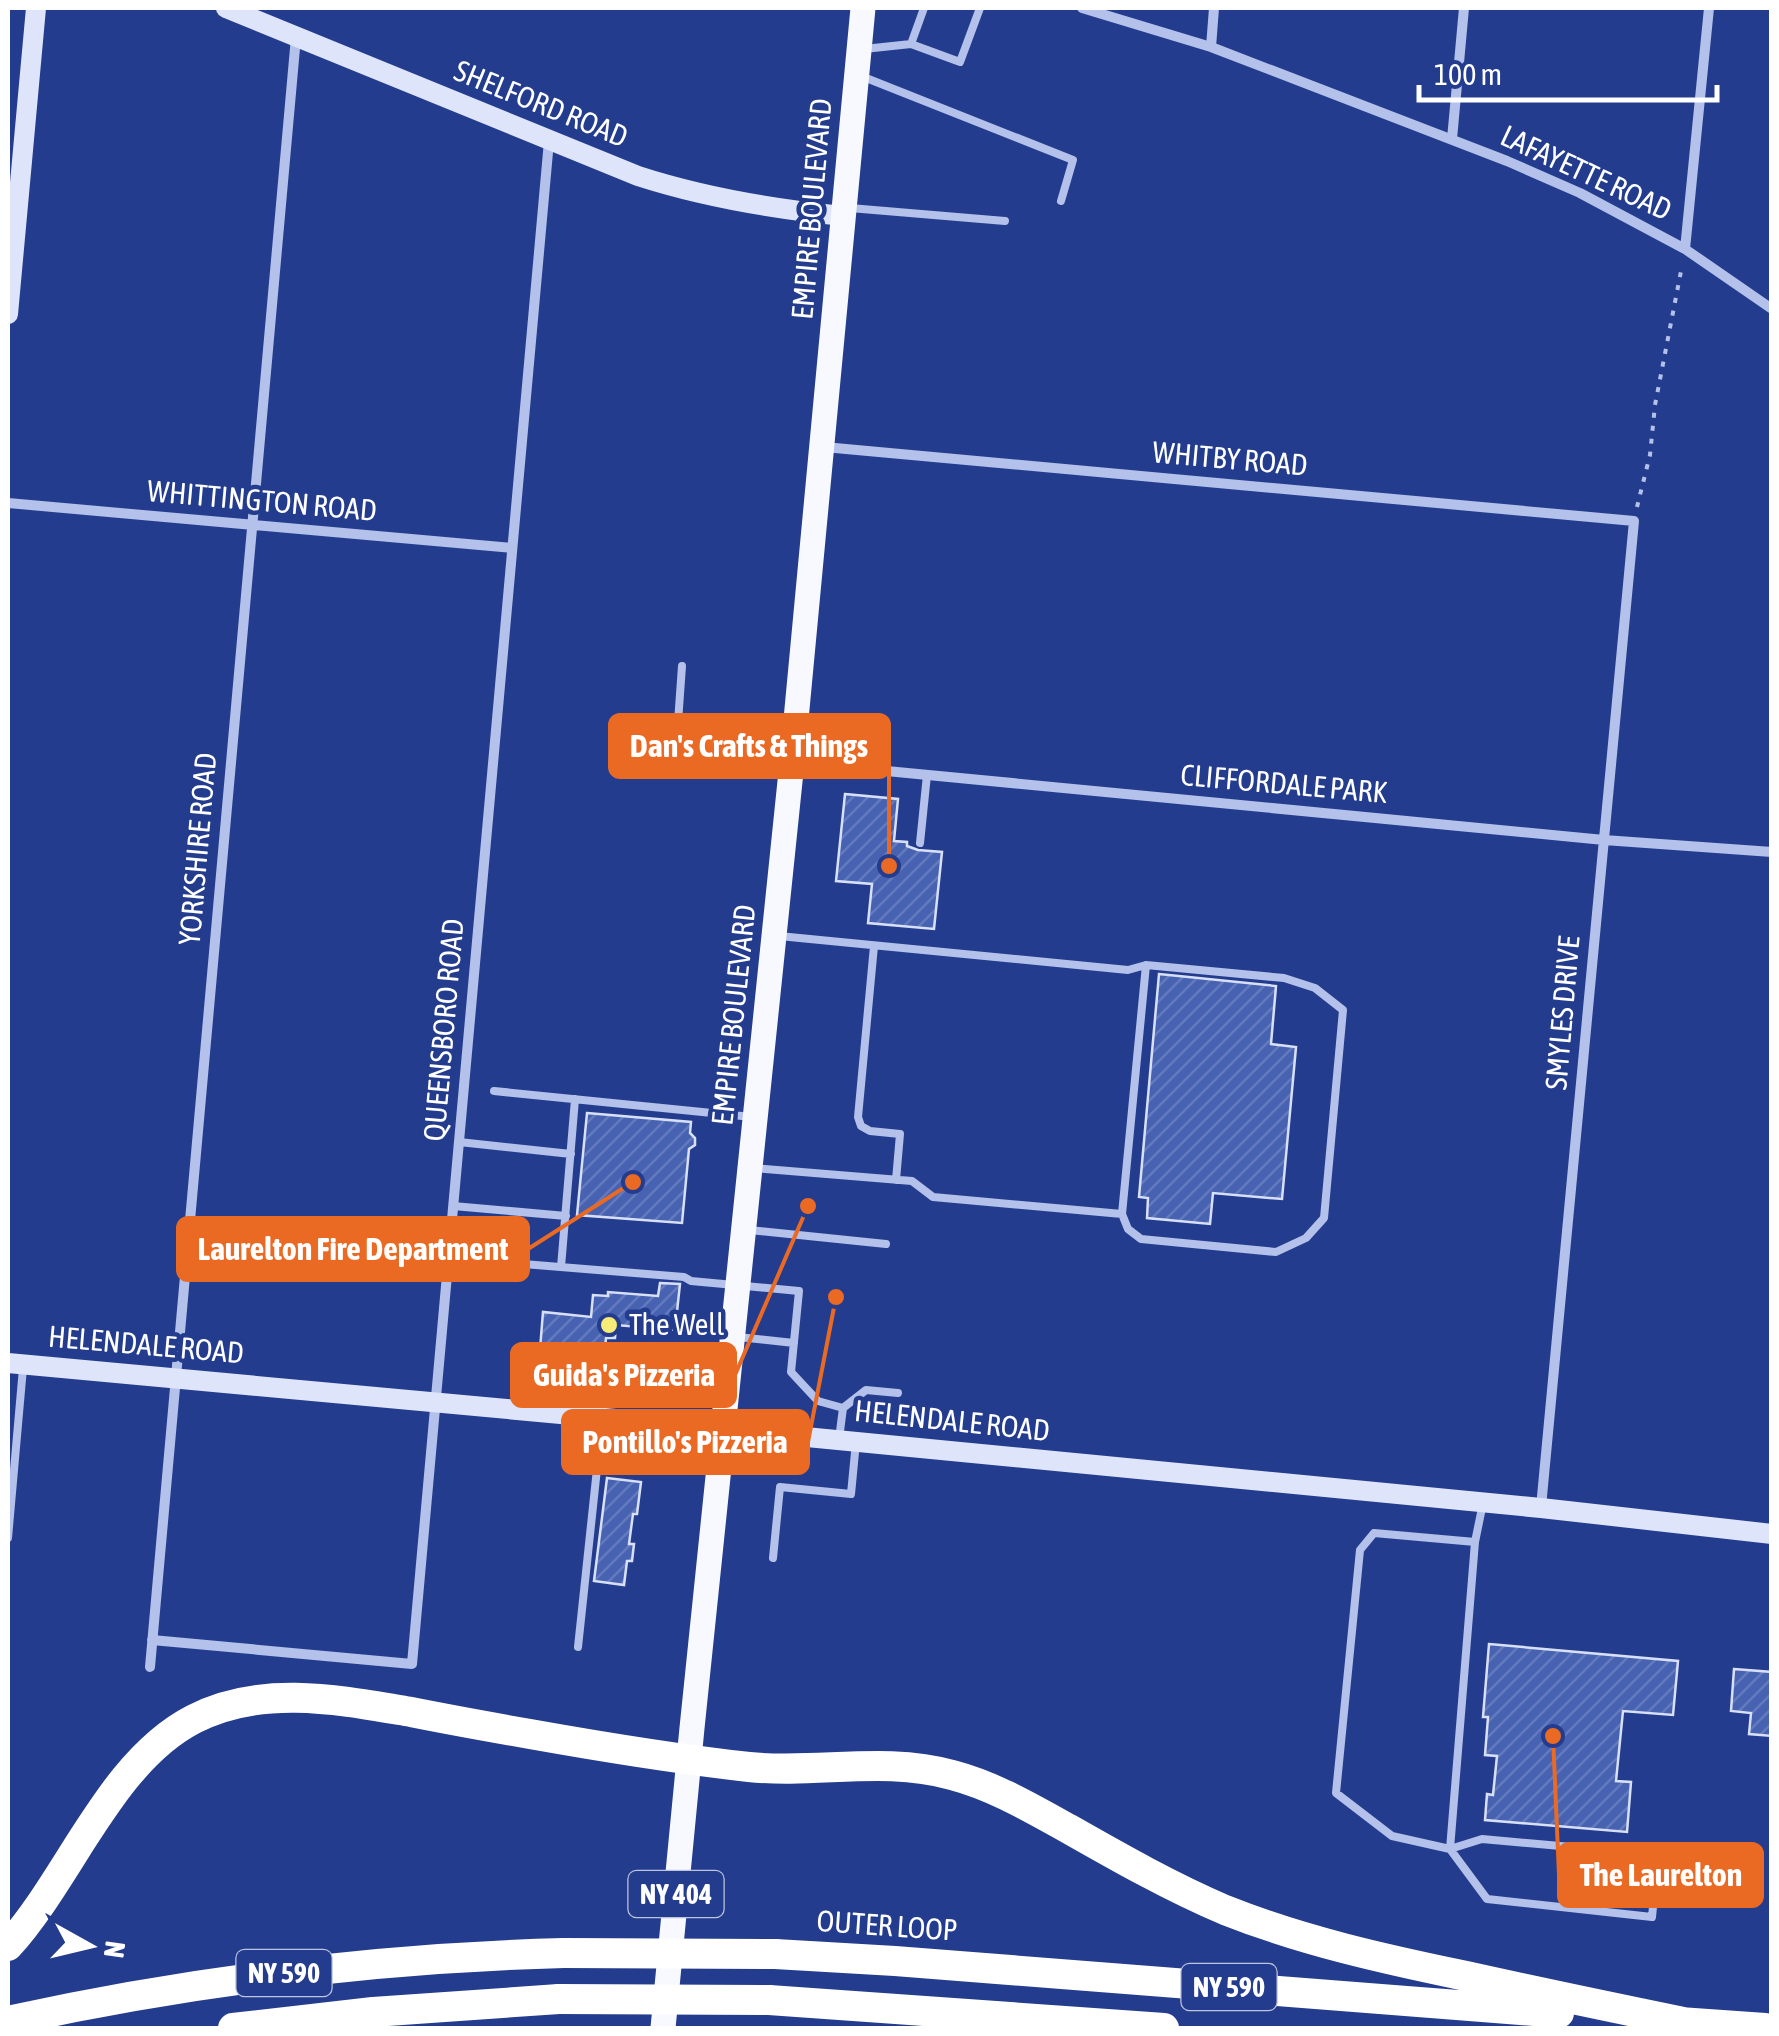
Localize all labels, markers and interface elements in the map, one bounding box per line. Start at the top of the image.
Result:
scale bar [1419,40,1716,102]
street label: SHELFORD ROAD [450,53,633,153]
text: 100 m [1434,57,1502,91]
street label: EMPIRE BOULEVARD [784,97,838,321]
street label: LAFAYETTE ROAD [1496,118,1677,226]
street label: WHITBY ROAD [1151,434,1309,482]
street label: WHITTINGTON ROAD [146,473,378,527]
callout: Dan's Crafts & Things [610,715,889,777]
text: Dan's Crafts & Things [630,727,868,764]
street label: YORKSHIRE ROAD [172,751,222,947]
street label: CLIFFORDALE PARK [1179,757,1389,809]
street label: EMPIRE BOULEVARD [705,903,761,1127]
street label: QUEENSBORO ROAD [416,917,470,1142]
street label: SMYLES DRIVE [1538,934,1586,1091]
callout: Laurelton Fire Department [178,1218,528,1280]
text: Laurelton Fire Department [198,1230,509,1267]
place label: The Well [629,1307,724,1341]
marker: The Well [598,1314,620,1336]
street label: HELENDALE ROAD [47,1319,245,1369]
callout: Guida's Pizzeria [512,1344,735,1406]
text: Guida's Pizzeria [533,1356,715,1393]
street label: HELENDALE ROAD [853,1393,1051,1447]
callout: Pontillo's Pizzeria [563,1411,808,1473]
text: Pontillo's Pizzeria [582,1423,788,1460]
callout: The Laurelton [1559,1844,1762,1906]
text: The Laurelton [1580,1856,1742,1893]
road number: NY 404 [628,1871,724,1917]
north arrow [40,1896,140,1996]
street label: OUTER LOOP [816,1903,959,1947]
text: N [98,1939,132,1960]
road number: NY 590 [236,1950,332,1996]
road number: NY 590 [1182,1964,1276,2010]

